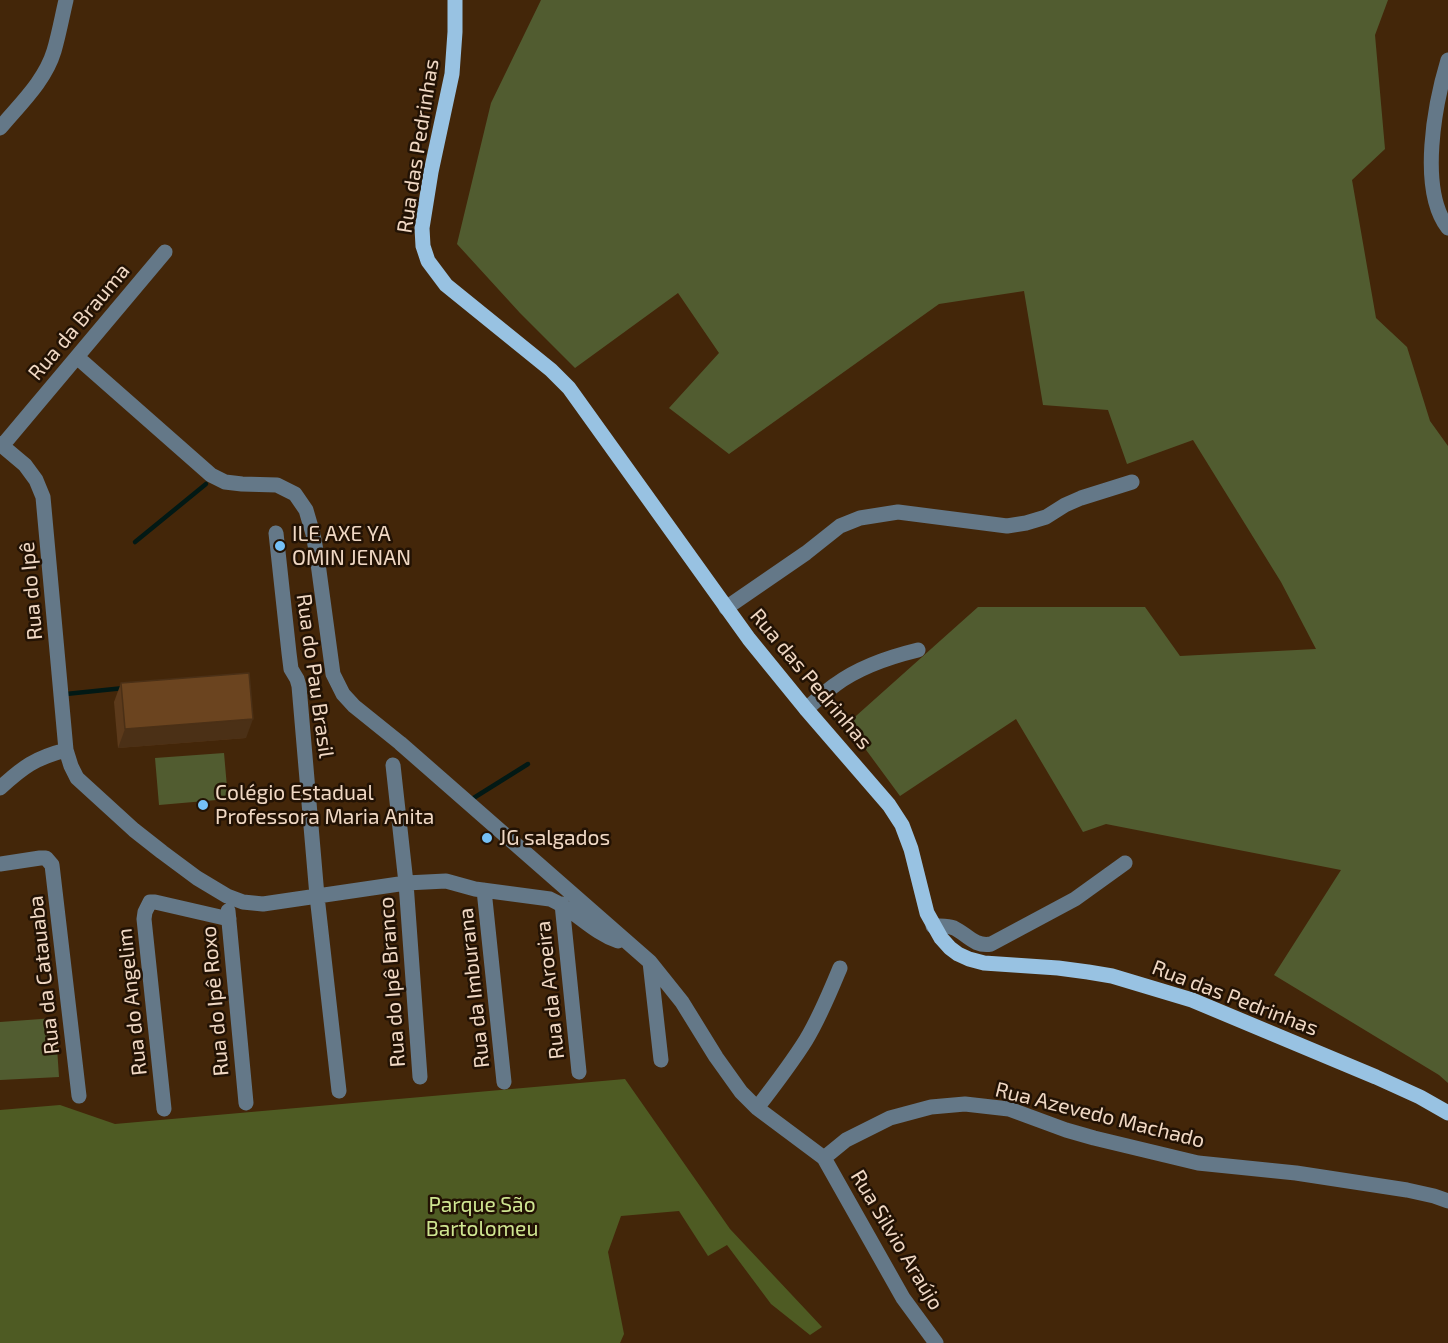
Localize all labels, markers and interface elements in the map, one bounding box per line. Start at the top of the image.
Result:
street label: Rua das Pedrinhas [392,57,444,235]
street label: Rua da Brauma [23,259,135,385]
place label: ILE AXE YA OMIN JENAN [292,521,411,571]
marker: ILE AXE YA OMIN JENAN [273,539,287,553]
street label: Rua do Ipê [14,541,48,641]
street label: Rua do Pau Brasil [291,592,339,760]
street label: Rua das Pedrinhas [745,604,877,754]
place label: Colégio Estadual Professora Maria Anita [215,780,434,830]
marker: Colégio Estadual Professora Maria Anita [196,798,210,812]
place label: JG salgados [499,825,610,851]
marker: JG salgados [480,831,494,845]
street label: Rua da Catauaba [23,894,65,1056]
street label: Rua do Ipê Branco [373,896,411,1068]
street label: Rua da Imburana [453,907,495,1069]
street label: Rua da Aroeira [530,920,570,1060]
street label: Rua do Ipê Roxo [196,925,234,1077]
street label: Rua do Angelim [112,927,152,1077]
street label: Rua das Pedrinhas [1148,955,1322,1041]
street label: Rua Azevedo Machado [993,1077,1207,1153]
street label: Rua Silvio Araújo [845,1165,949,1315]
park label: Parque São Bartolomeu [426,1192,538,1242]

